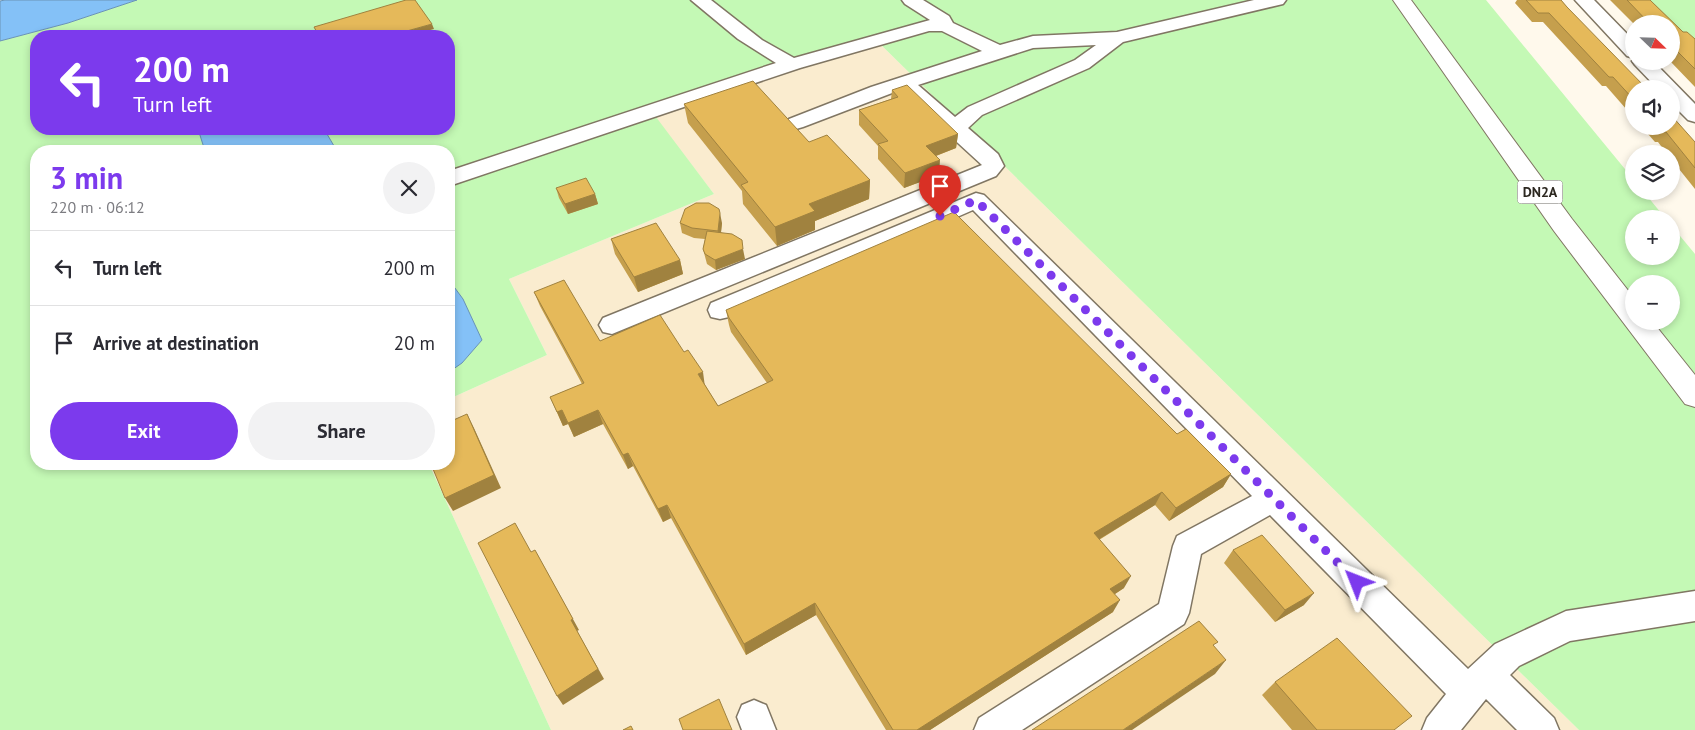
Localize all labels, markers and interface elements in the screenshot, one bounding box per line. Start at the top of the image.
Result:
north arrow [1625,15,1680,70]
map controls [1625,15,1680,330]
text: 200 m [133,46,230,92]
icon: left [50,50,115,115]
button: sound [1625,80,1680,135]
text: Turn left [133,90,212,118]
button: layers [1625,145,1680,200]
text: 3 min [50,158,123,197]
button: close [383,162,435,214]
pin [919,165,961,216]
icon: arrive [926,172,954,200]
road number: DN2A [1518,180,1562,203]
text: 220 m · 06:12 [50,197,145,217]
button: + [1625,210,1680,265]
icon: left [50,254,78,282]
text: Turn left [93,256,162,280]
text: 200 m [383,256,435,280]
button: − [1625,275,1680,330]
icon: arrive [50,329,78,357]
text: Arrive at destination [93,331,259,355]
text: 20 m [394,331,435,355]
button: Exit [50,402,238,460]
button: Share [248,402,435,460]
position arrow [1330,555,1382,607]

